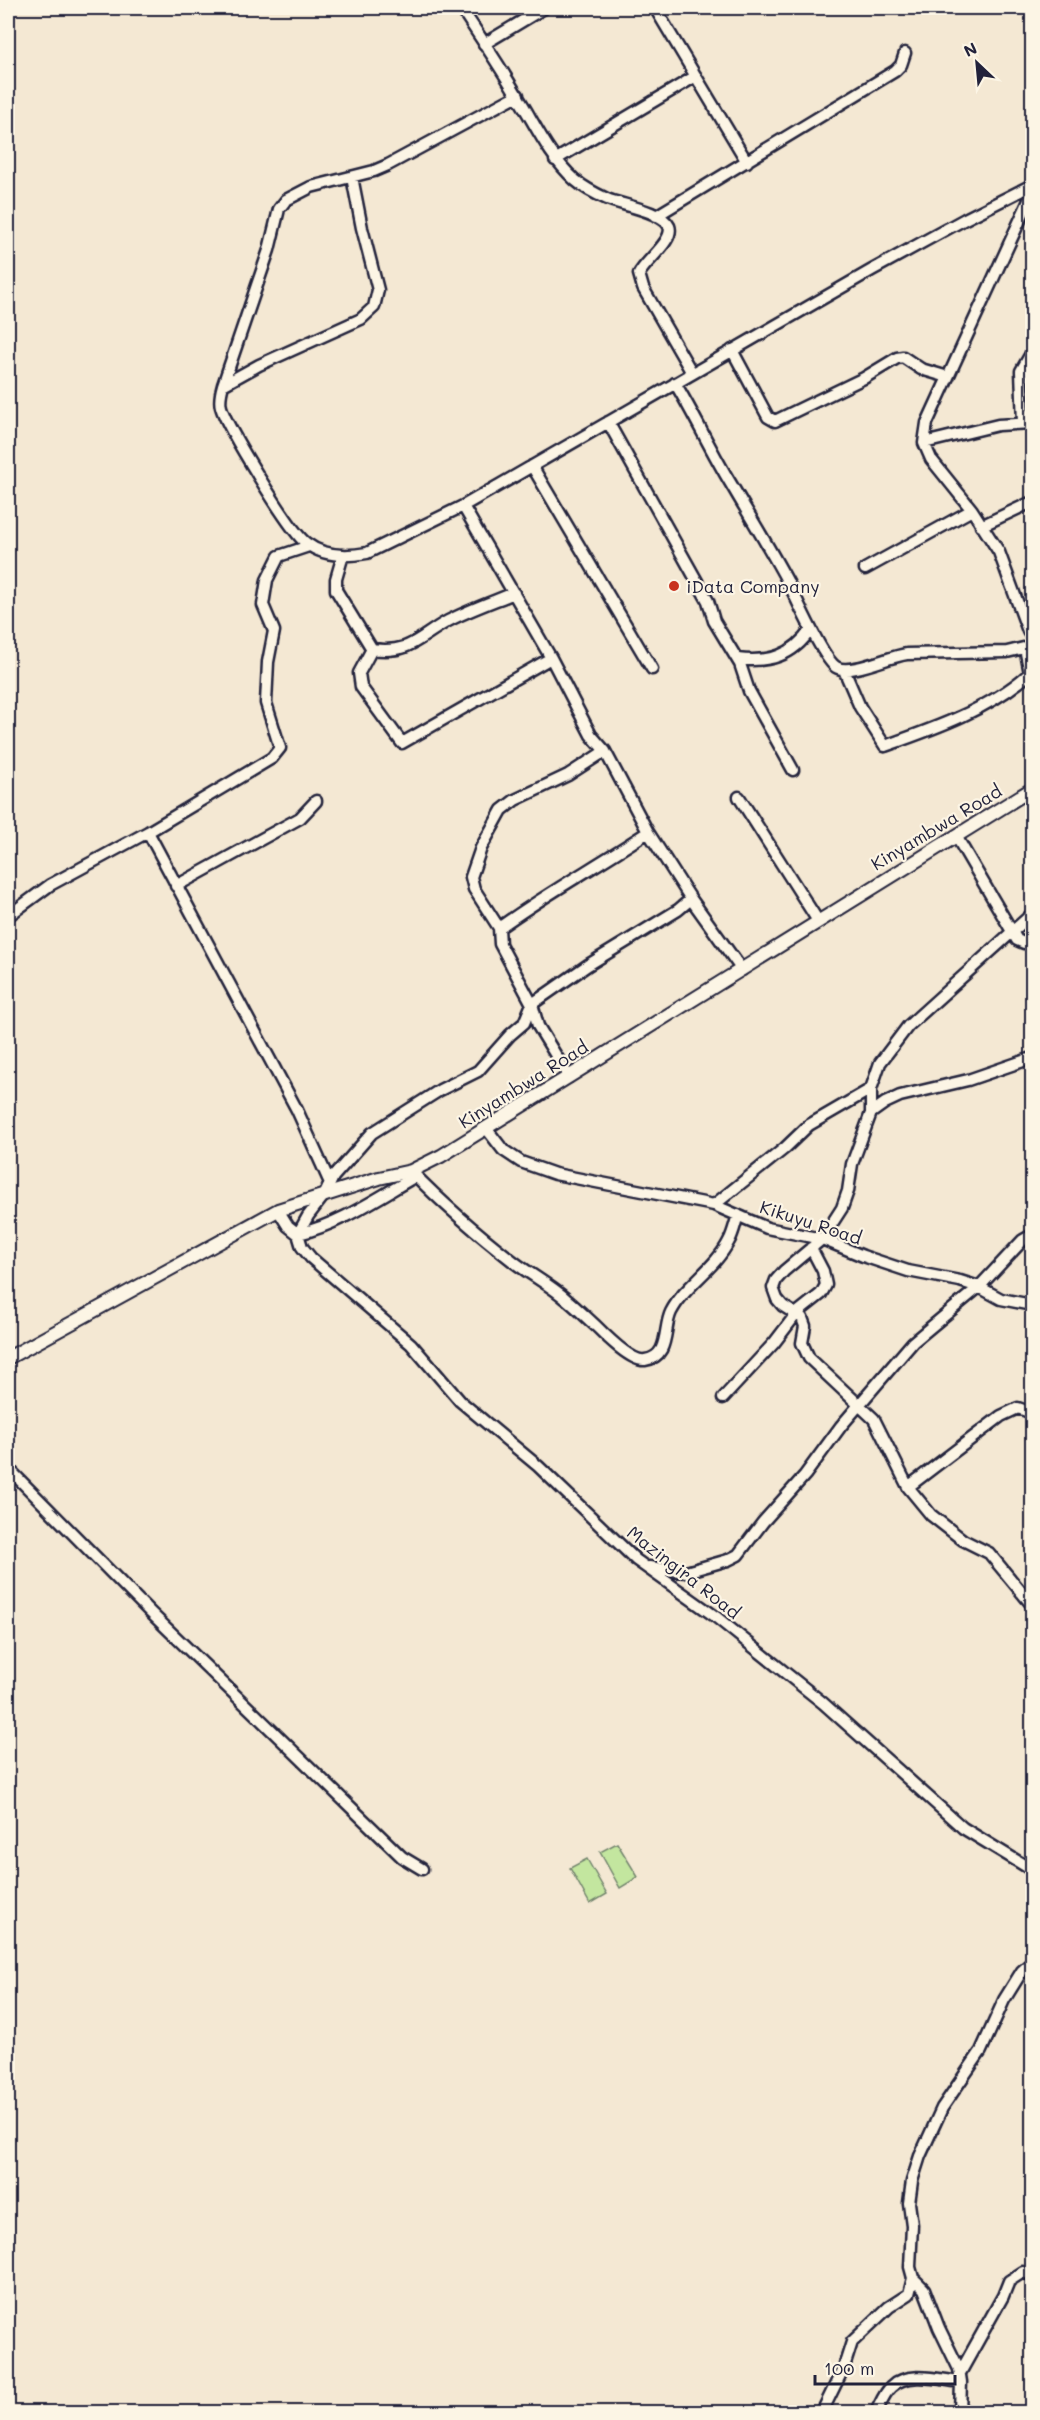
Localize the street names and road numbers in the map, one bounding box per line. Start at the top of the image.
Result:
street label: Kinyambwa Road [866,778,1006,876]
street label: Kinyambwa Road [454,1034,592,1134]
street label: Kikuyu Road [757,1194,865,1250]
street label: Mazingira Road [622,1520,746,1624]

